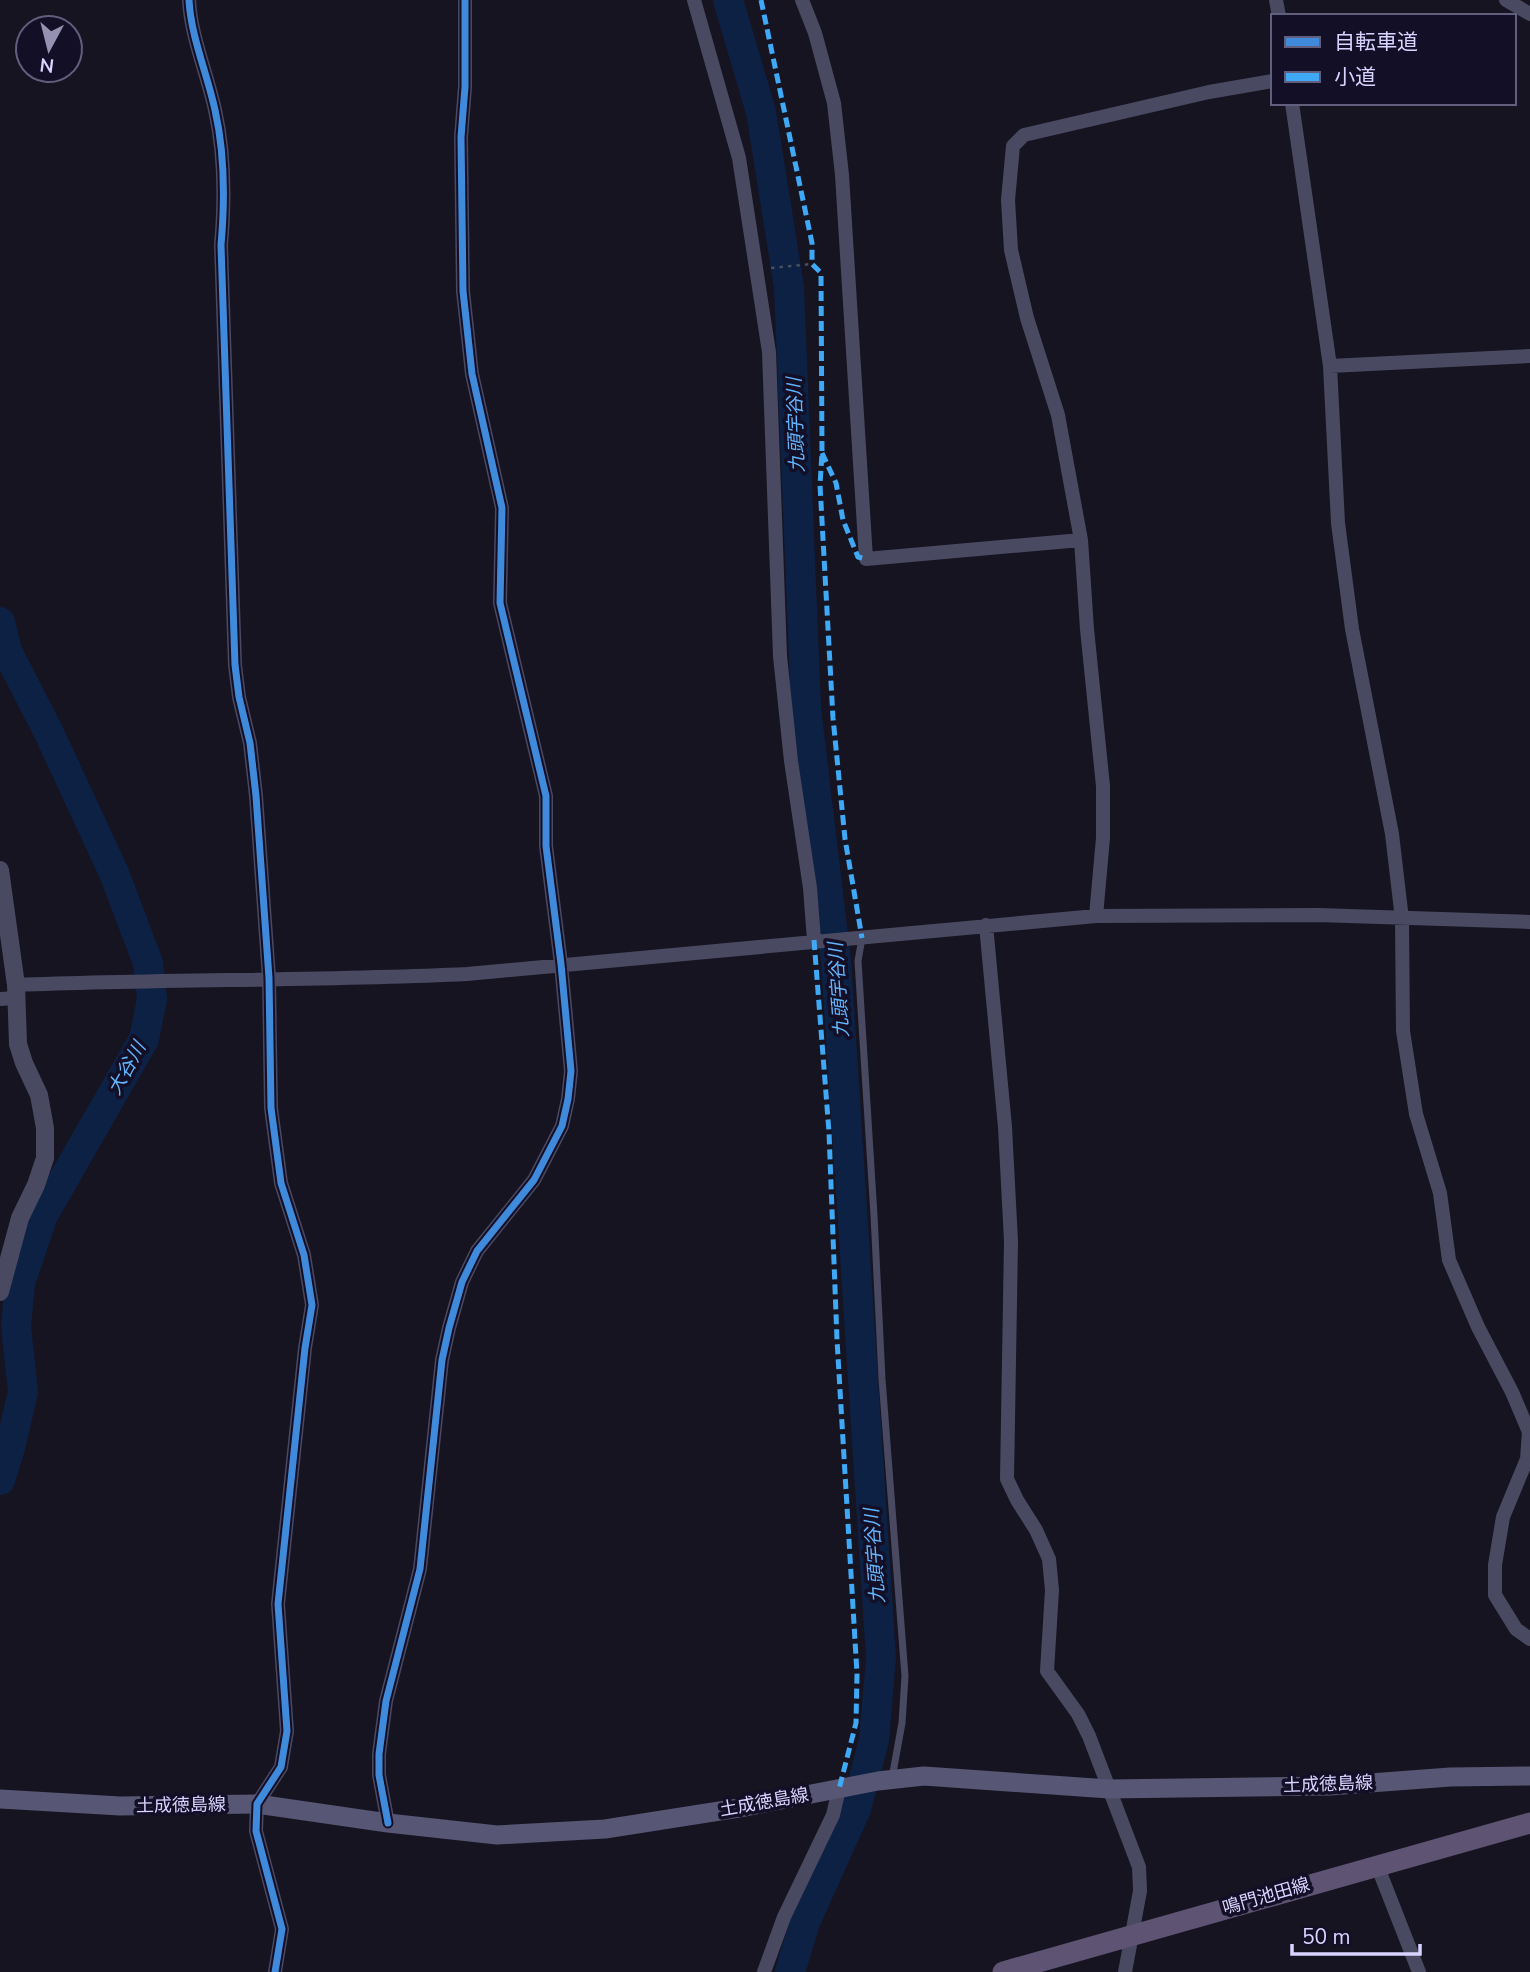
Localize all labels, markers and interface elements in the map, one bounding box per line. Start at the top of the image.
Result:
north arrow [14,14,84,84]
legend [1271,14,1516,105]
text: 自転車道 [1334,28,1418,56]
text: N [38,51,56,79]
text: 小道 [1334,63,1376,91]
water label: 九頭宇谷川 [781,375,811,473]
water label: 九頭宇谷川 [823,940,855,1038]
water label: 大谷川 [102,1036,153,1100]
water label: 九頭宇谷川 [859,1506,891,1604]
street label: 土成徳島線 [1283,1770,1373,1798]
street label: 土成徳島線 [718,1782,810,1822]
street label: 土成徳島線 [136,1792,226,1818]
street label: 鳴門池田線 [1219,1872,1313,1920]
scale bar [1292,1912,1420,1956]
text: 50 m [1302,1923,1351,1951]

